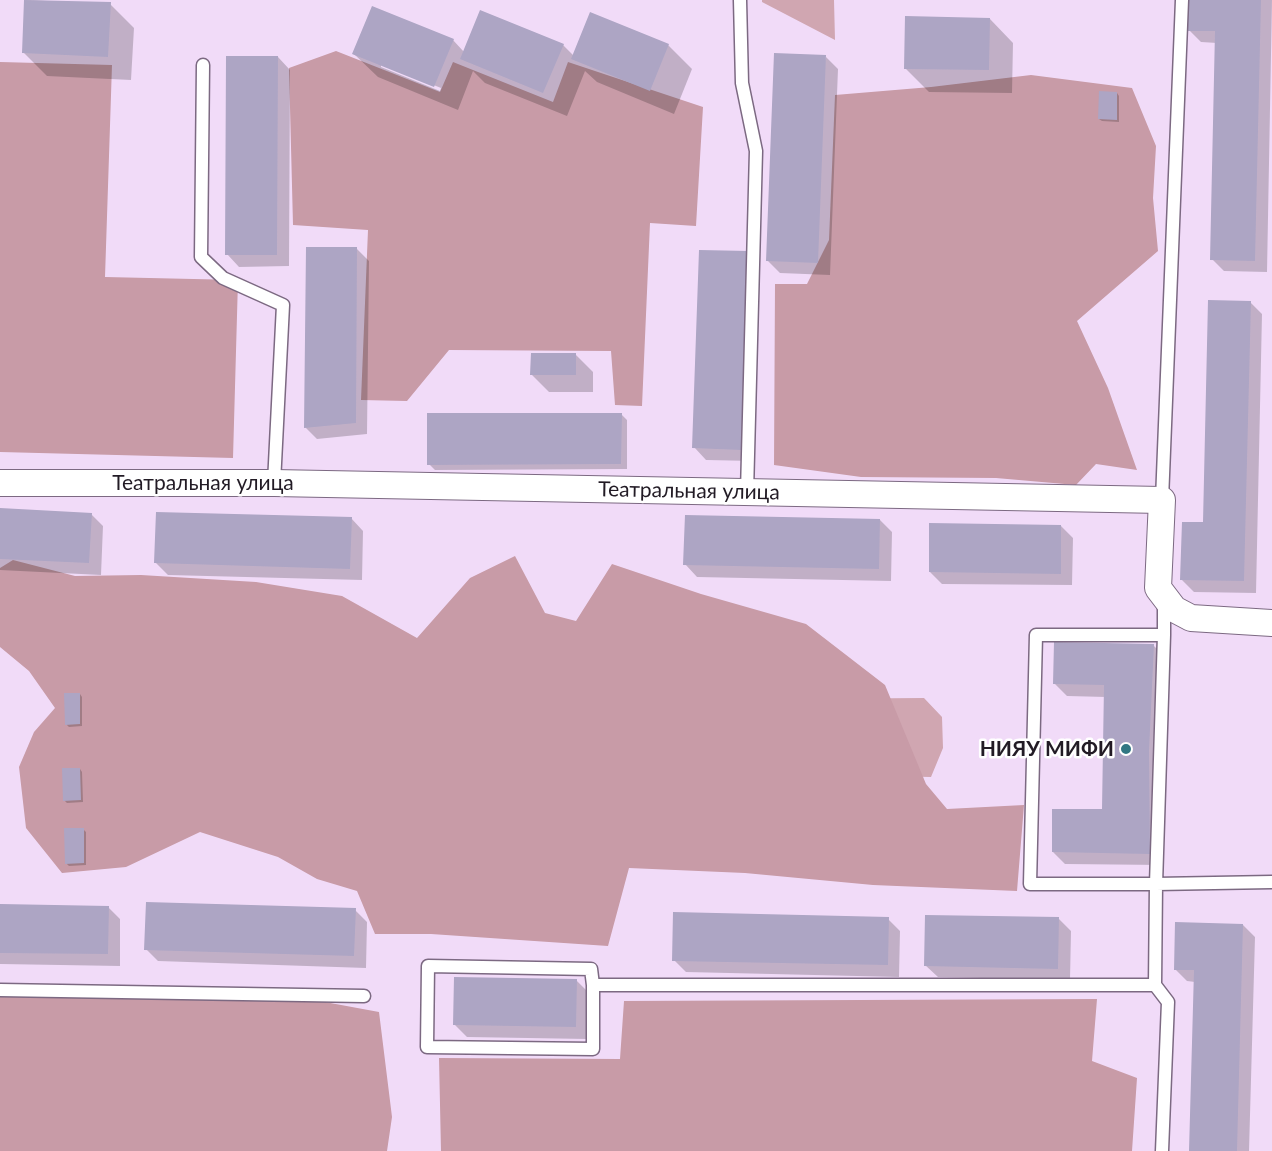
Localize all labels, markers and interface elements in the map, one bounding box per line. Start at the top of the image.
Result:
street label: Театральная улица [112,470,294,496]
street label: Театральная улица [598,477,780,505]
place label: НИЯУ МИФИ [980,736,1114,762]
marker: НИЯУ МИФИ [1119,742,1133,756]

